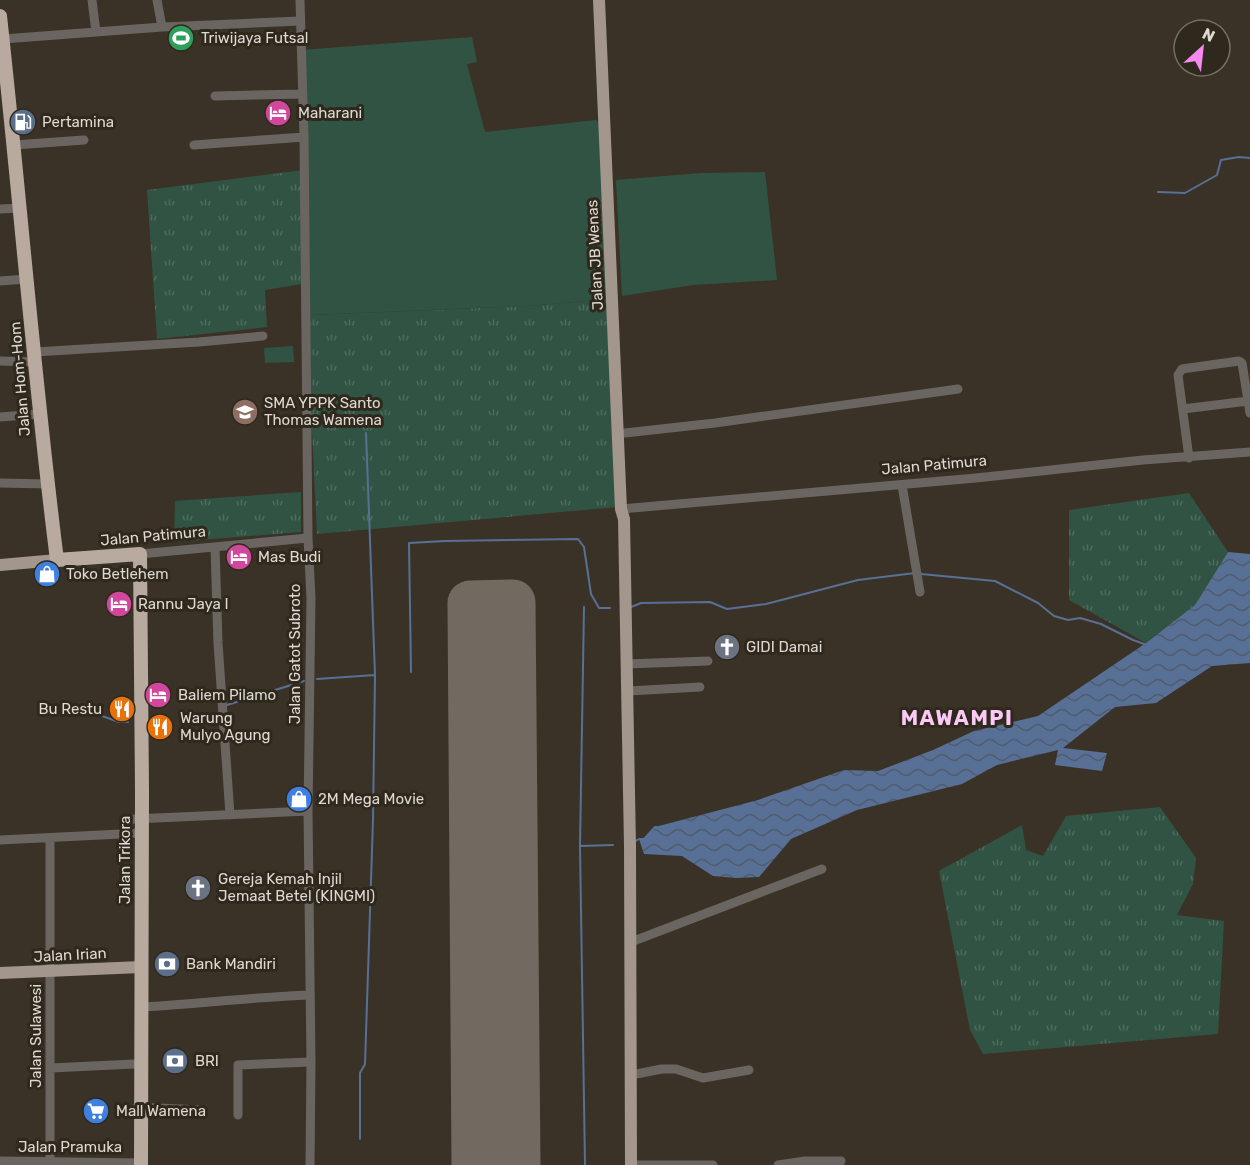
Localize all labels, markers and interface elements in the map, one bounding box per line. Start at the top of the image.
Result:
north arrow [1172,18,1232,78]
sports icon: Triwijaya Futsal [166,23,196,53]
text: N [1199,24,1218,46]
place label: Triwijaya Futsal [201,29,308,47]
hotel icon: Maharani [263,98,293,128]
place label: Maharani [298,104,362,122]
fuel station icon: Pertamina [8,107,38,137]
place label: Pertamina [42,113,114,131]
street label: Jalan JB Wenas [583,199,607,311]
street label: Jalan Hom-Hom [6,321,34,437]
place label: SMA YPPK Santo Thomas Wamena [264,394,382,429]
school or university icon: SMA YPPK Santo Thomas Wamena [230,397,260,427]
street label: Jalan Patimura [880,451,988,479]
street label: Jalan Patimura [99,522,207,550]
hotel icon: Mas Budi [224,542,254,572]
place label: Mas Budi [258,548,321,566]
shop icon: Toko Betlehem [32,559,62,589]
place label: Toko Betlehem [66,565,169,583]
street label: Jalan Gatot Subroto [286,584,304,724]
hotel icon: Rannu Jaya I [104,589,134,619]
place label: Rannu Jaya I [138,595,229,613]
church icon: GIDI Damai [712,632,742,662]
place label: GIDI Damai [746,638,822,656]
hotel icon: Baliem Pilamo [143,680,173,710]
place label: Baliem Pilamo [178,686,276,704]
restaurant icon: Bu Restu [107,694,137,724]
place label: Bu Restu [39,700,102,718]
district label: MAWAMPI [901,705,1013,730]
place label: Warung Mulyo Agung [180,709,270,744]
restaurant icon: Warung Mulyo Agung [145,712,175,742]
shop icon: 2M Mega Movie [284,784,314,814]
place label: 2M Mega Movie [318,790,424,808]
street label: Jalan Trikora [116,816,134,904]
place label: Gereja Kemah Injil Jemaat Betel (KINGMI) [218,870,375,905]
church icon: Gereja Kemah Injil Jemaat Betel (KINGMI) [183,873,213,903]
street label: Jalan Irian [33,944,107,966]
bank icon: Bank Mandiri [152,949,182,979]
place label: Bank Mandiri [186,955,276,973]
street label: Jalan Sulawesi [27,984,45,1088]
bank icon: BRI [160,1046,190,1076]
place label: BRI [195,1052,219,1070]
supermarket icon: Mall Wamena [81,1096,111,1126]
place label: Mall Wamena [116,1102,206,1120]
street label: Jalan Pramuka [18,1138,122,1156]

